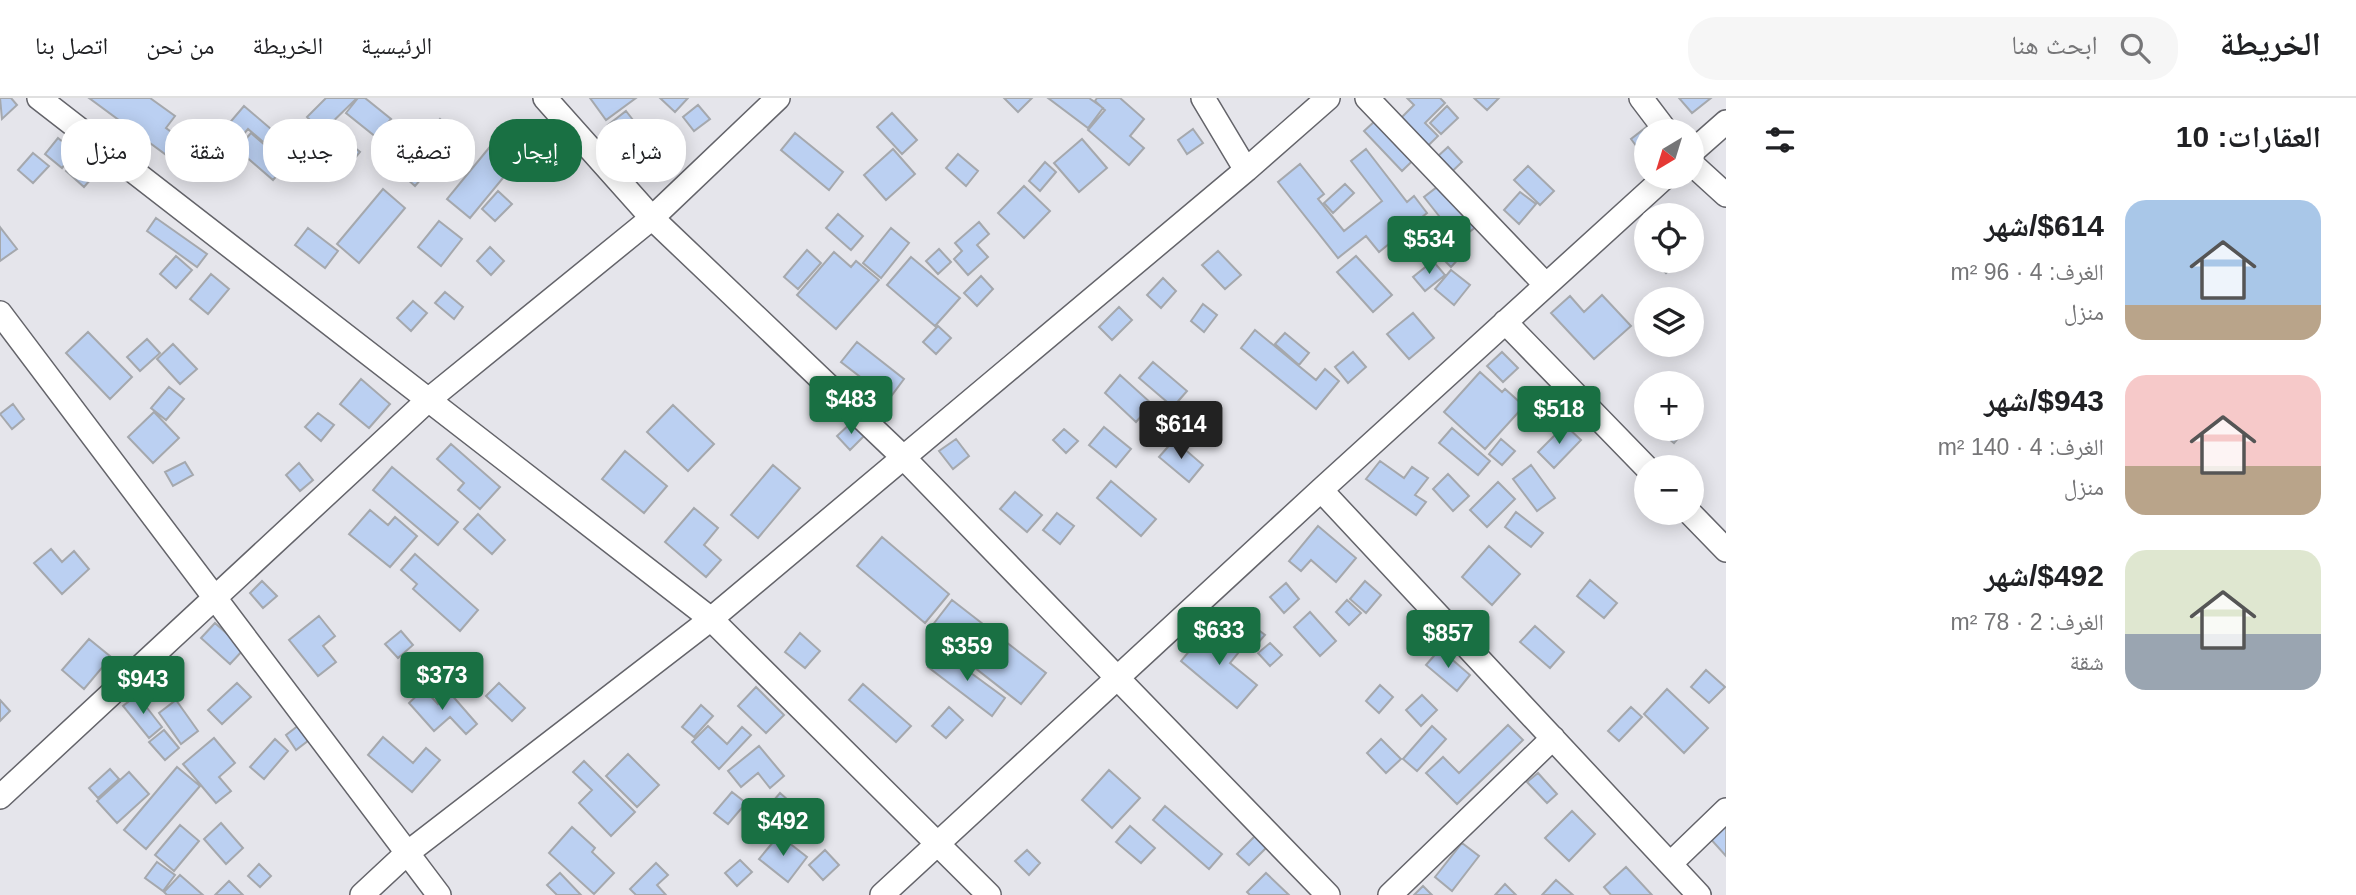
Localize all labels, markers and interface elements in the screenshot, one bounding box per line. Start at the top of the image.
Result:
search box [1688,17,2178,80]
text: الخريطة [2220,25,2321,62]
icon: search [2116,29,2154,67]
text: ابحث هنا [2011,30,2098,60]
text: اتصل بنا [35,32,108,59]
text: من نحن [146,32,214,59]
text: الخريطة [252,32,323,59]
text: الرئيسية [361,32,432,59]
chip: منزل [61,119,151,182]
chip: شقة [165,119,249,182]
chip: جديد [263,119,357,182]
chip: تصفية [371,119,475,182]
chip: إيجار [489,119,582,182]
chip: شراء [596,119,686,182]
north arrow [1634,119,1704,189]
map controls [1634,119,1704,525]
text: العقارات: 10 [2176,120,2321,153]
icon: filters [1761,121,1799,159]
button: locate [1634,203,1704,273]
text: $614/شهر [1984,209,2104,242]
pin: $534 [1388,216,1470,276]
text: $534 [1403,226,1455,252]
icon: home [2181,228,2265,312]
text: الغرف: 4 · 96 m² [1950,259,2104,285]
button: layers [1634,287,1704,357]
text: منزل [2064,299,2104,325]
button: + [1634,371,1704,441]
pin: $483 [810,376,892,436]
text: $943/شهر [1984,384,2104,417]
text: $483 [825,386,877,412]
pin: $518 [1518,386,1600,446]
text: $518 [1533,396,1585,422]
pin: $614 [1140,402,1222,461]
icon: home [2181,403,2265,487]
text: $614 [1155,411,1207,437]
text: الغرف: 4 · 140 m² [1938,434,2104,460]
button: − [1634,455,1704,525]
text: منزل [2064,474,2104,500]
text: $492/شهر [1984,559,2104,592]
icon: home [2181,578,2265,662]
pin: $633 [1178,608,1260,667]
text: الغرف: 2 · 78 m² [1950,609,2104,635]
pin: $857 [1407,610,1489,670]
text: $633 [1193,617,1245,643]
text: $857 [1422,620,1474,646]
pin: $359 [926,624,1008,683]
text: $359 [941,633,993,659]
text: شقة [2070,649,2104,675]
pin: $373 [401,652,483,712]
pin: $943 [102,656,184,716]
text: $373 [416,662,468,688]
text: $943 [117,666,169,692]
pin: $492 [742,798,824,858]
text: $492 [757,808,809,834]

